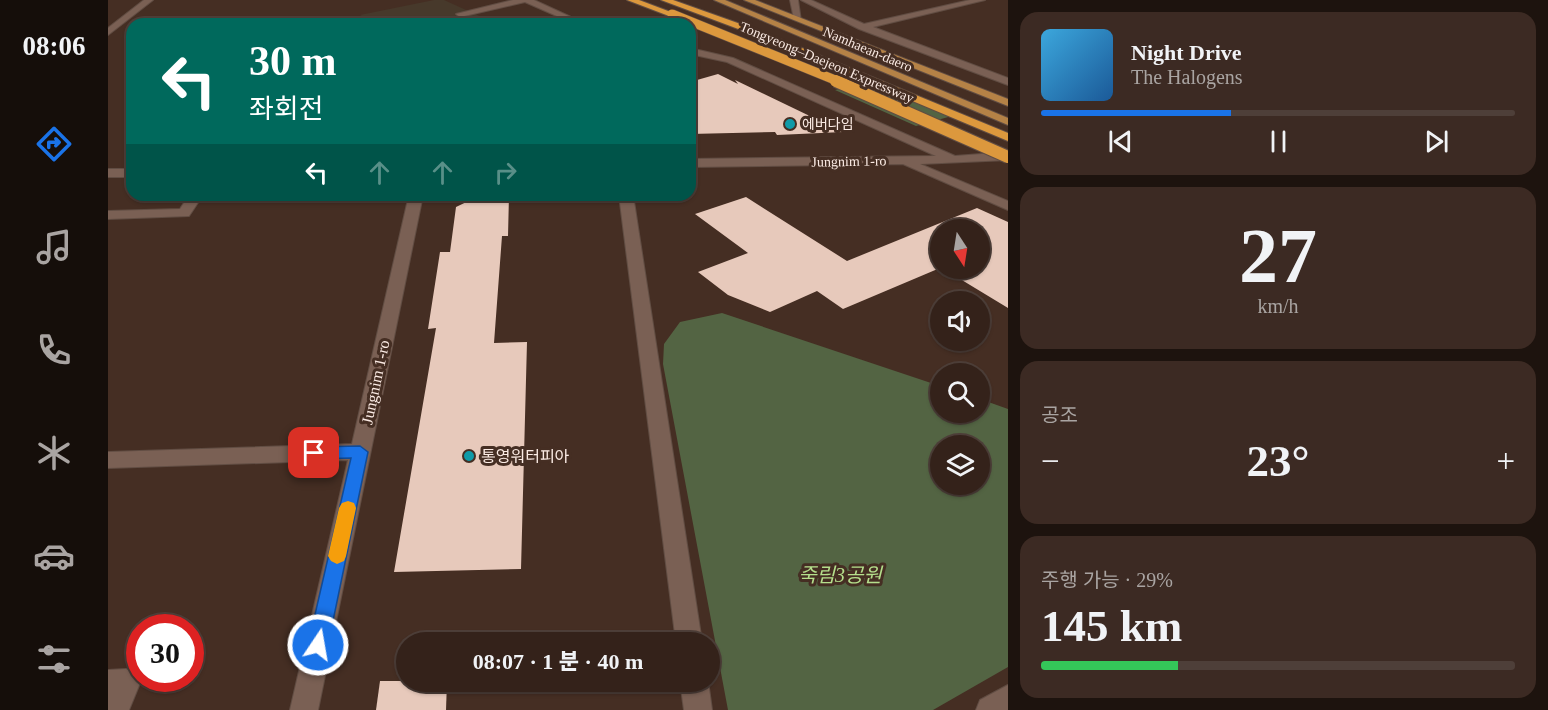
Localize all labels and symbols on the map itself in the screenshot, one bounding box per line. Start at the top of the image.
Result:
street label: Tongyeong–Daejeon Expressway [738,19,916,106]
street label: Namhaean-daero [821,24,915,75]
marker: 에버다임 [783,117,797,131]
place label: 에버다임 [802,117,854,132]
street label: Jungnim 1-ro [811,153,887,170]
north arrow [930,219,990,279]
street label: Jungnim 1-ro [358,338,394,426]
pin [288,427,339,478]
place label: 통영워터피아 [481,448,570,465]
marker: 통영워터피아 [462,449,476,463]
park label: 죽림3공원 [798,564,883,586]
position arrow [286,613,350,677]
speed limit sign: 30 [126,614,204,692]

